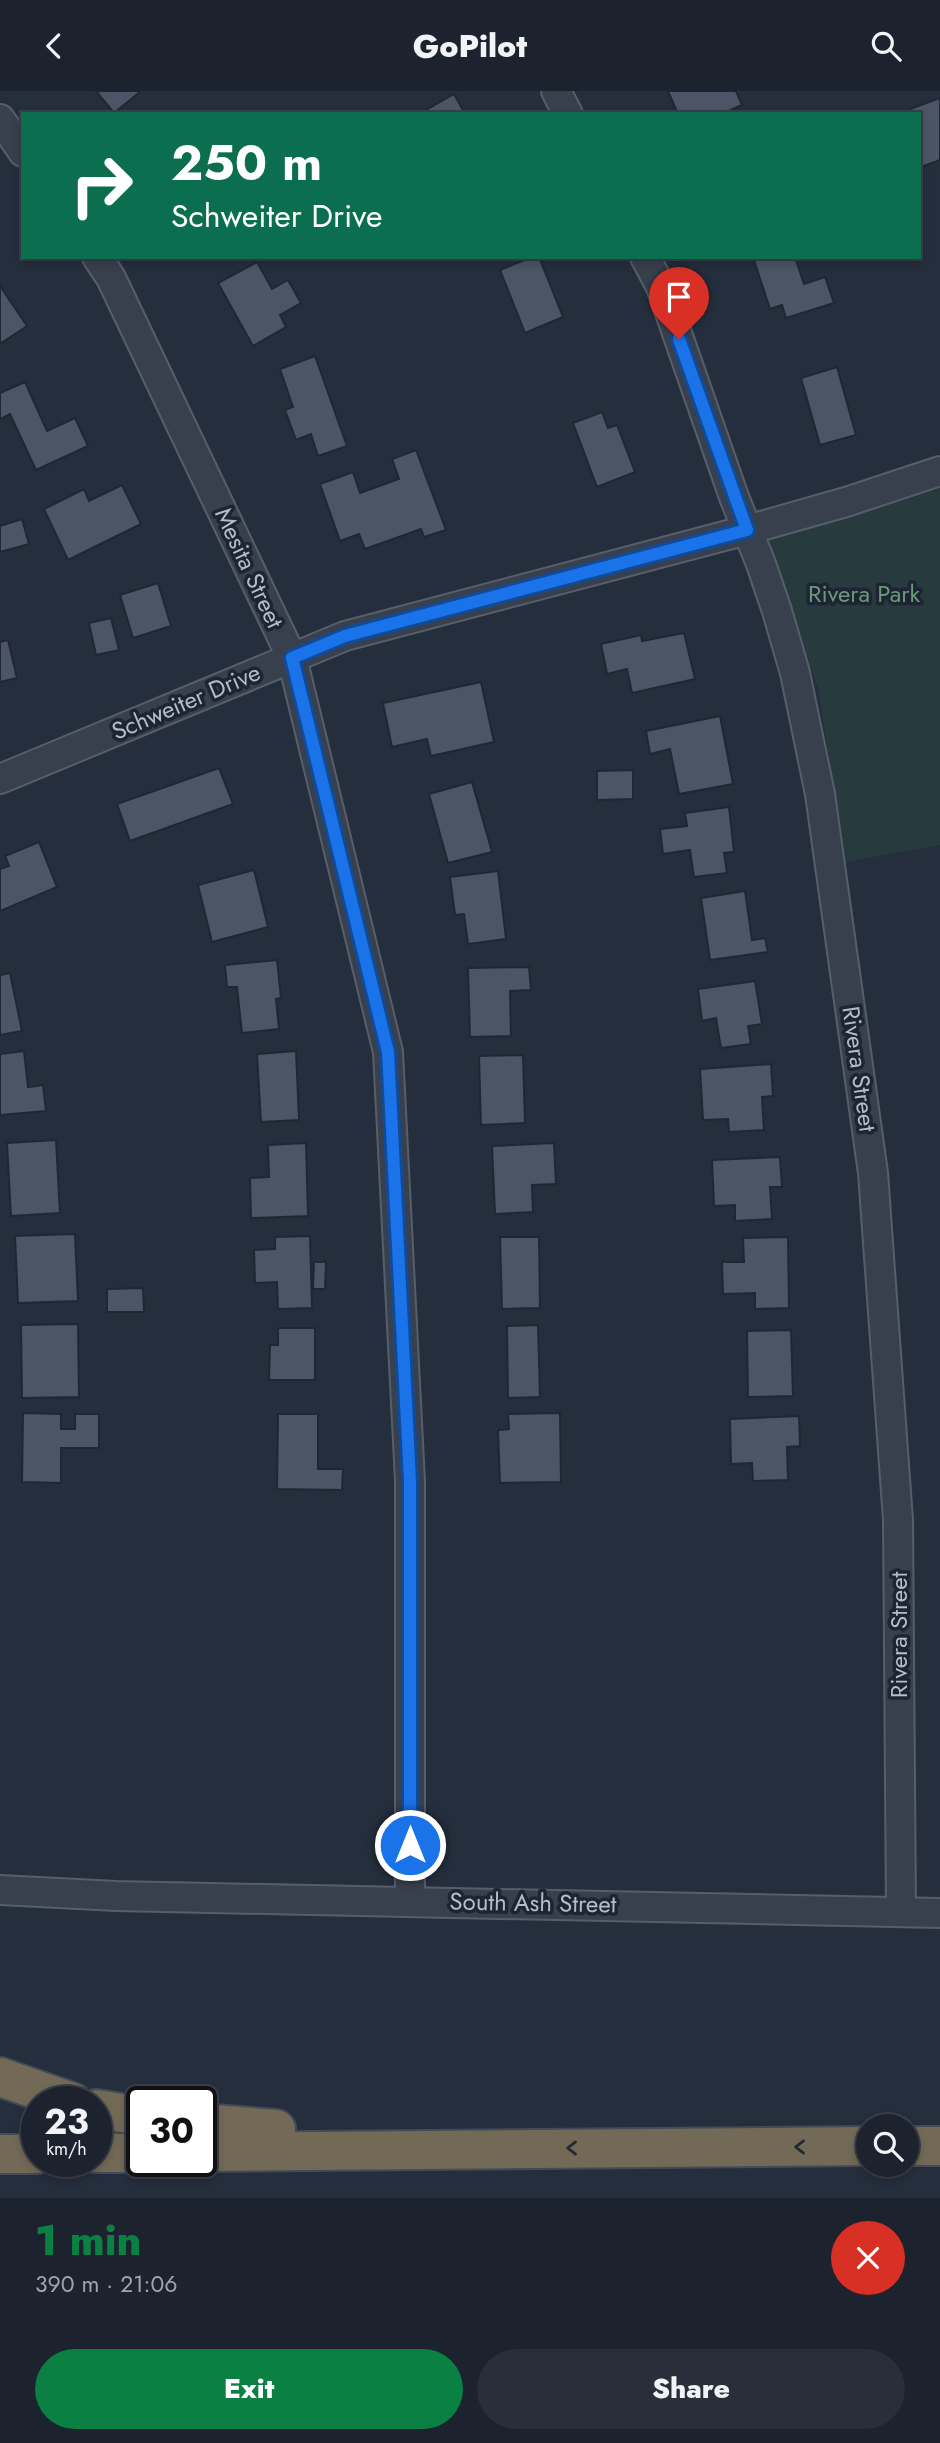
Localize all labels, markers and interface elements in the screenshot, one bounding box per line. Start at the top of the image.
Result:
text: GoPilot [413,23,527,69]
icon: back [35,27,73,65]
icon: search [867,27,905,65]
text: 250 m [171,128,322,198]
icon: right [56,140,147,231]
text: Schweiter Drive [171,193,382,239]
pin [649,267,709,339]
icon: arrive [660,278,698,316]
street label: Mesita Street [206,502,293,634]
park label: Rivera Park [808,576,920,611]
street label: Schweiter Drive [106,654,266,749]
street label: Rivera Street [833,1004,886,1134]
street label: Rivera Street [881,1572,916,1698]
position arrow [373,1808,447,1882]
street label: South Ash Street [449,1884,617,1921]
speed limit sign: 30 [126,2086,217,2177]
text: 23 [44,2097,89,2147]
map controls [856,2114,919,2177]
button: search [856,2114,919,2177]
text: km/h [46,2136,87,2162]
one-way arrow [794,2139,805,2155]
one-way arrow [567,2140,577,2156]
text: 1 min [35,2210,141,2271]
button: close [831,2221,905,2295]
text: 390 m · 21:06 [35,2267,178,2301]
button: Exit [35,2349,463,2429]
button: Share [477,2349,905,2429]

